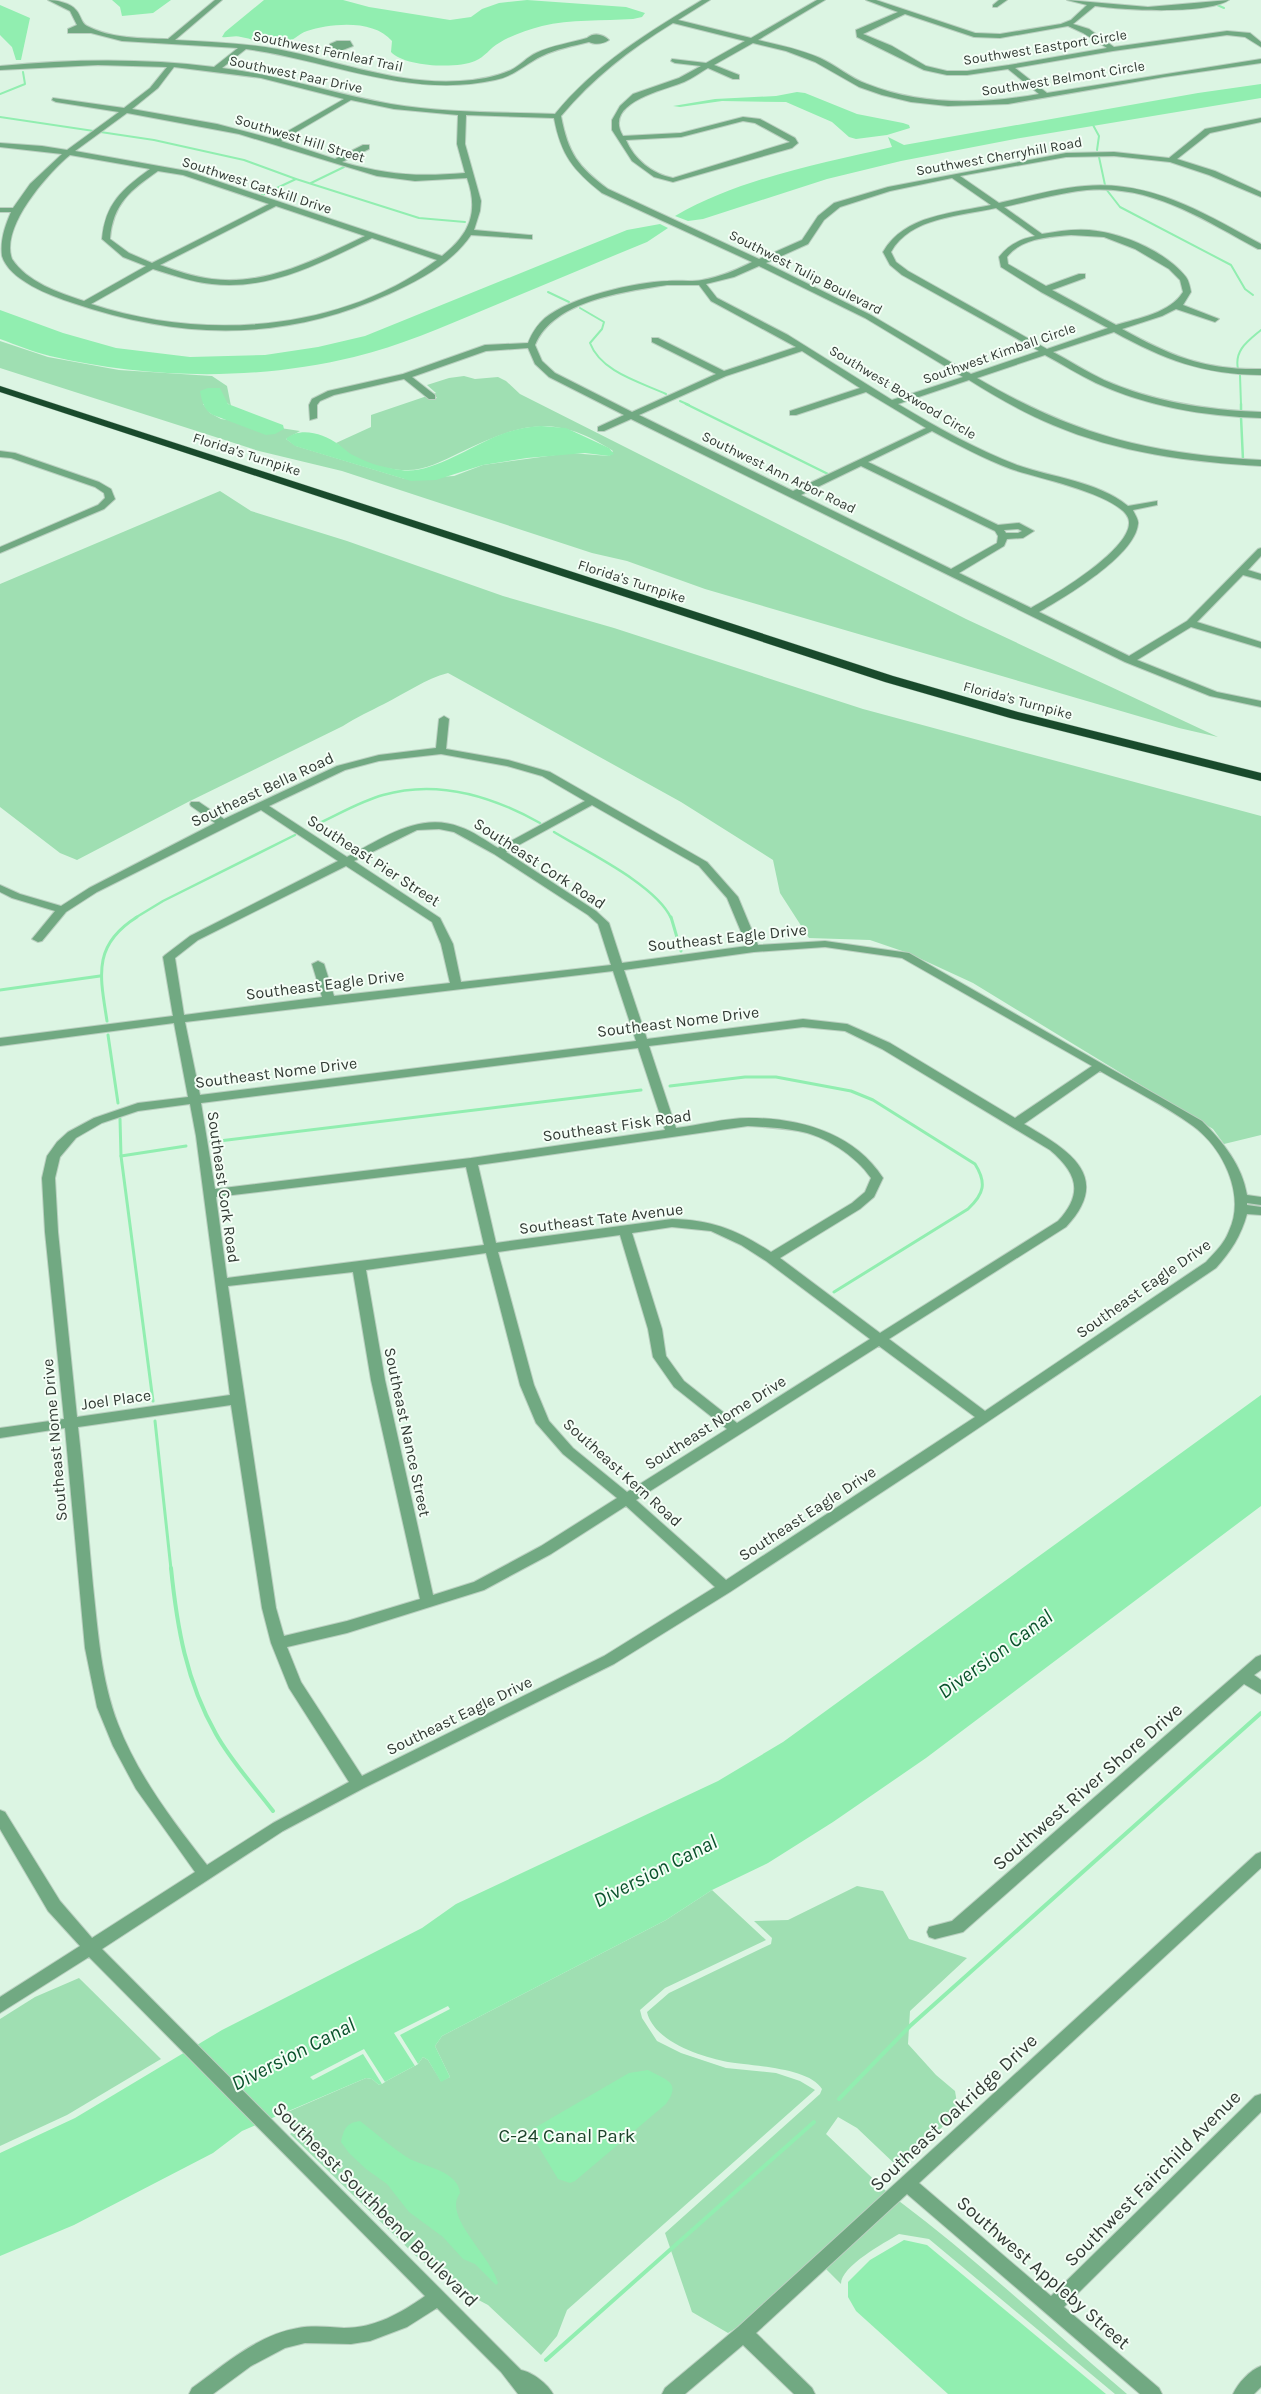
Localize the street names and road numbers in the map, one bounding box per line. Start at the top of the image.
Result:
street label: Southwest Eastport Circle [962,26,1128,69]
street label: Southwest Fernleaf Trail [251,27,404,76]
street label: Southwest Paar Drive [228,52,364,97]
street label: Southwest Belmont Circle [980,57,1146,100]
street label: Southwest Hill Street [233,111,367,166]
street label: Southwest Cherryhill Road [915,133,1084,179]
street label: Southwest Catskill Drive [180,153,334,218]
street label: Southwest Tulip Boulevard [726,226,885,319]
street label: Southwest Kimball Circle [920,319,1078,388]
street label: Southwest Boxwood Circle [826,342,979,443]
street label: Southwest Ann Arbor Road [699,428,859,517]
street label: Florida's Turnpike [191,429,303,480]
street label: Florida's Turnpike [576,556,688,607]
street label: Florida's Turnpike [961,678,1074,723]
street label: Southeast Bella Road [188,748,337,831]
street label: Southeast Pier Street [304,810,444,910]
street label: Southeast Cork Road [470,814,609,913]
street label: Southeast Eagle Drive [647,920,807,955]
street label: Southeast Eagle Drive [245,965,405,1004]
street label: Southeast Nome Drive [596,1002,760,1041]
street label: Southeast Nome Drive [194,1053,358,1092]
street label: Southeast Fisk Road [541,1106,693,1145]
street label: Southeast Cork Road [203,1110,244,1264]
street label: Southeast Tate Avenue [518,1199,684,1238]
street label: Southeast Eagle Drive [1072,1235,1214,1342]
street label: Southeast Nance Street [380,1346,435,1519]
street label: Southeast Nome Drive [38,1358,71,1522]
street label: Southeast Nome Drive [641,1371,789,1474]
street label: Joel Place [80,1385,152,1414]
street label: Southeast Kern Road [559,1414,686,1531]
street label: Southeast Eagle Drive [735,1462,879,1565]
street label: Southeast Eagle Drive [383,1672,535,1759]
street label: Southwest River Shore Drive [988,1698,1187,1875]
street label: Southeast Oakridge Drive [866,2030,1042,2196]
street label: Southwest Fairchild Avenue [1060,2086,1245,2271]
street label: Southeast Southbend Boulevard [268,2098,482,2312]
street label: Southwest Appleby Street [952,2192,1134,2354]

